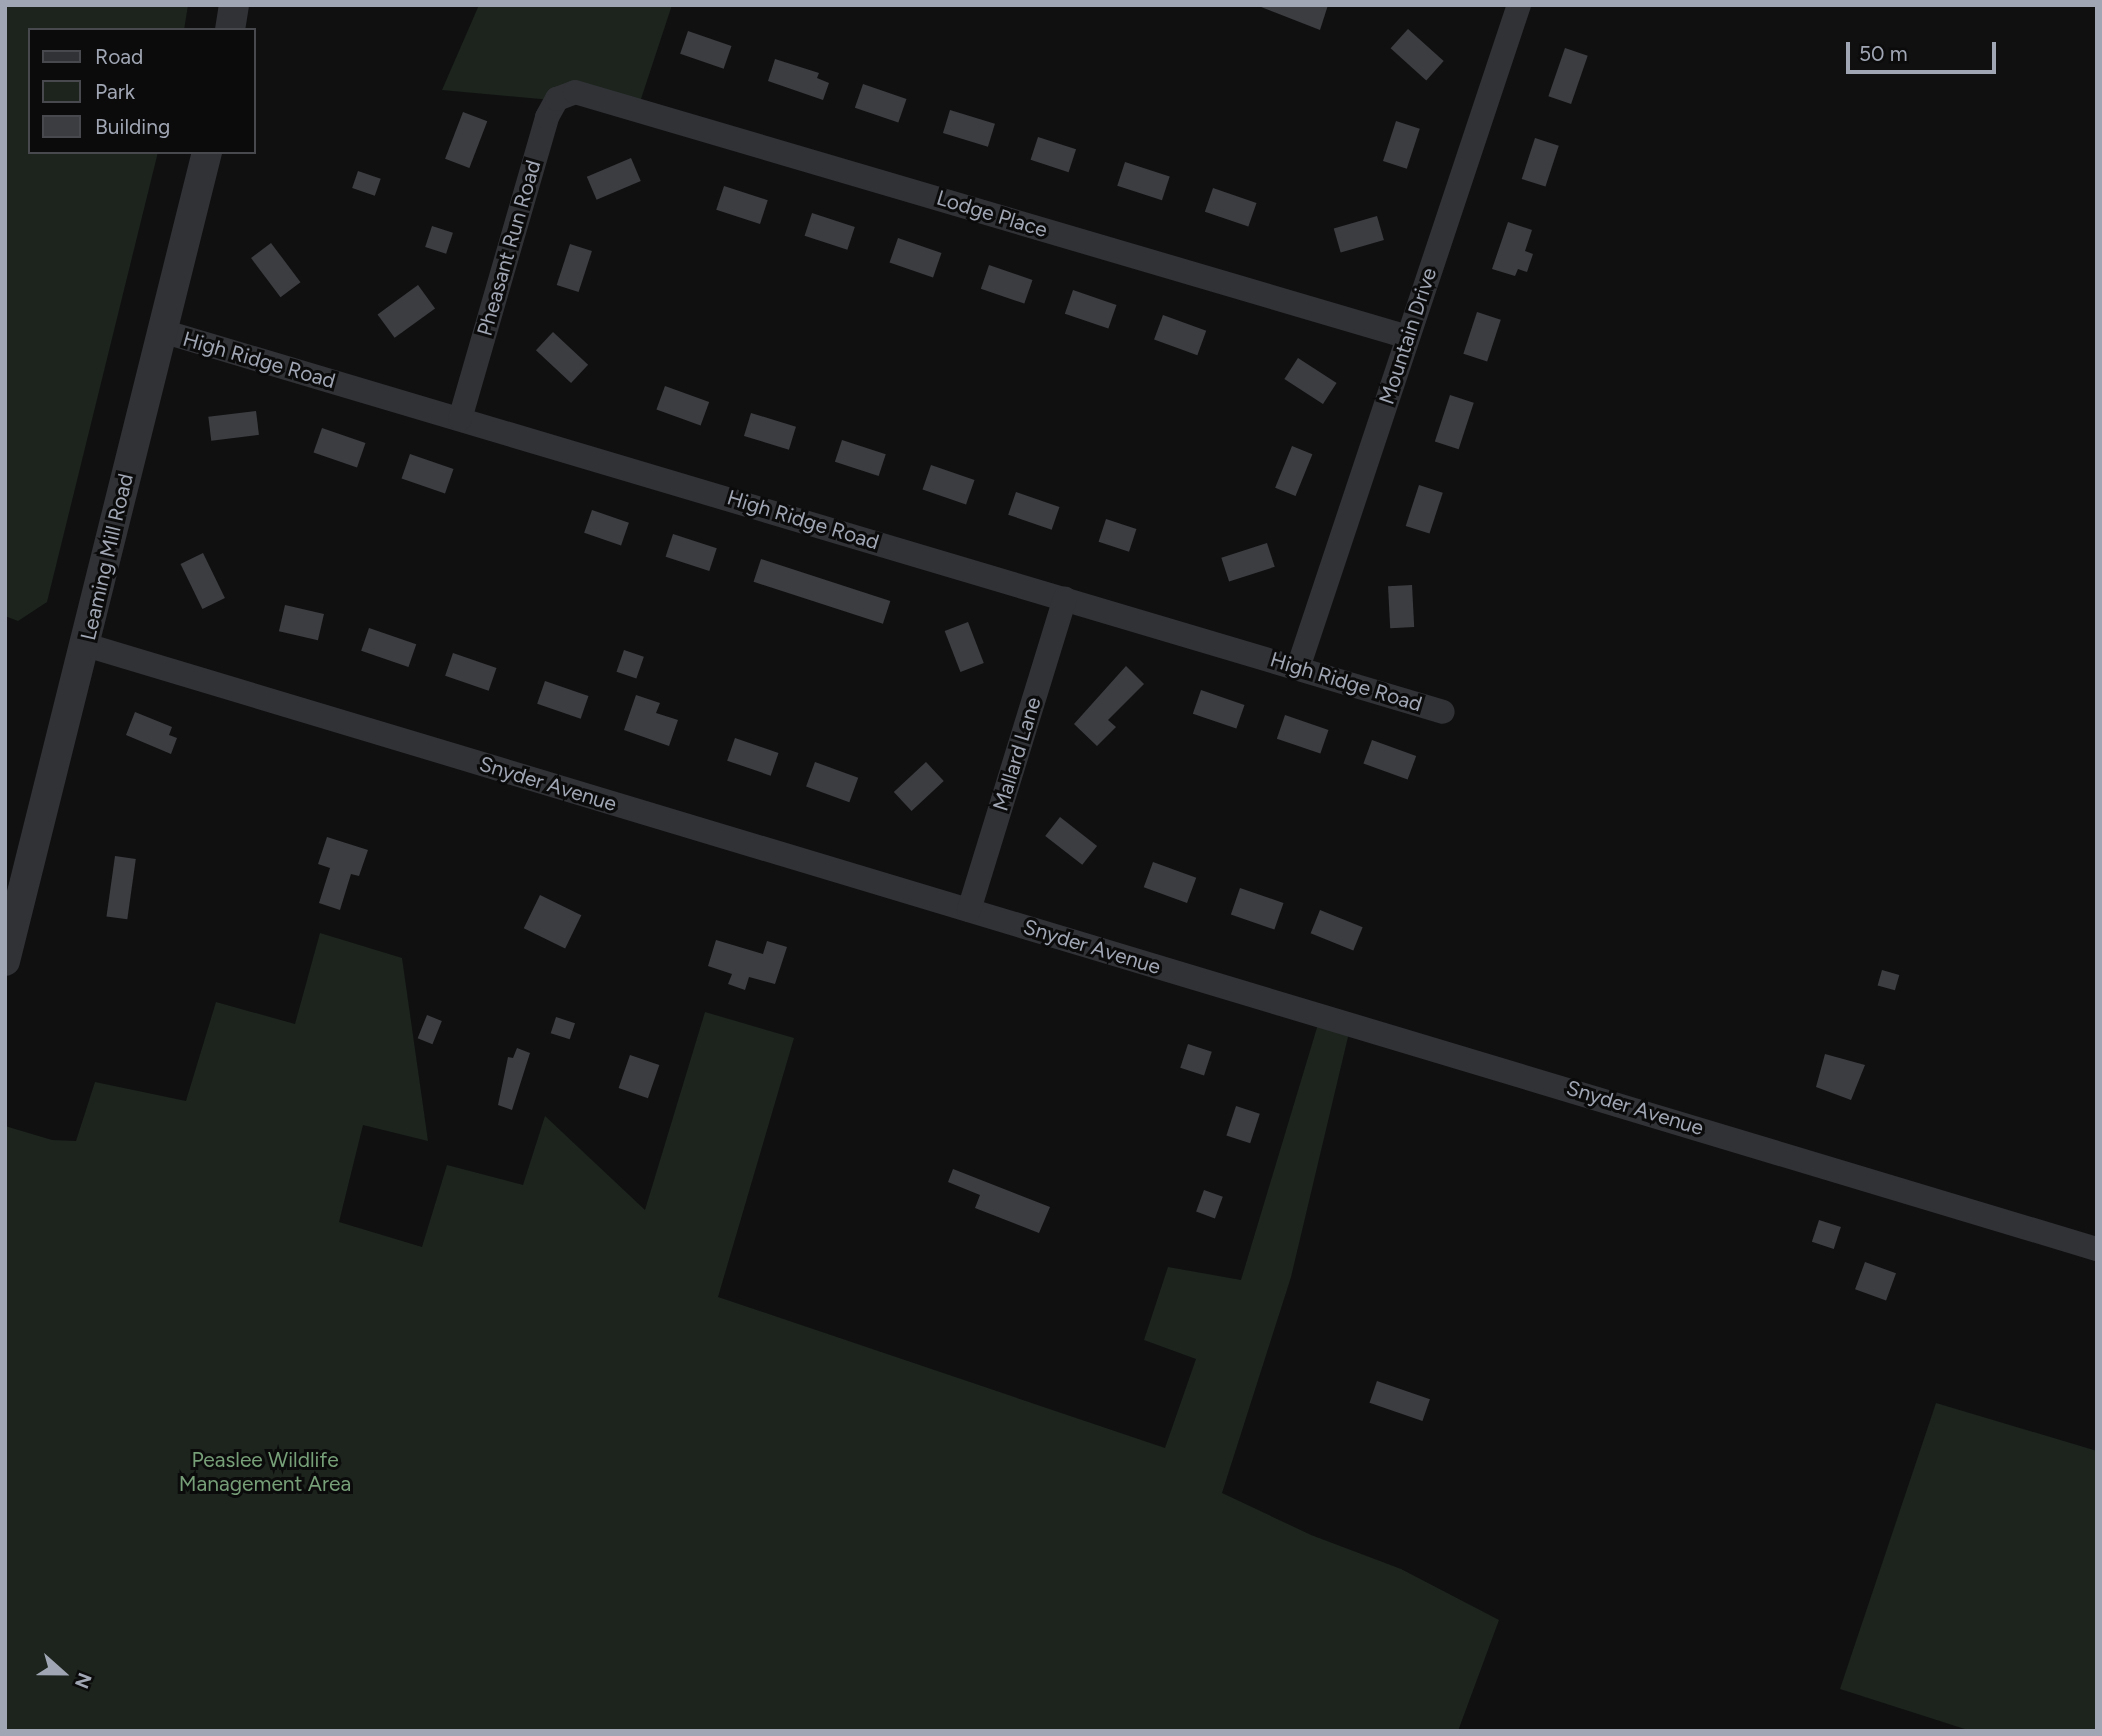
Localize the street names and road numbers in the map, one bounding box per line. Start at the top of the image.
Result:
street label: Pheasant Run Road [472,157,546,339]
street label: Lodge Place [933,185,1051,243]
street label: Mountain Drive [1374,264,1442,408]
street label: High Ridge Road [180,326,338,394]
street label: Leaming Mill Road [76,471,138,643]
street label: High Ridge Road [724,485,882,555]
street label: High Ridge Road [1267,647,1425,717]
street label: Mallard Lane [988,694,1046,814]
street label: Snyder Avenue [476,751,620,817]
street label: Snyder Avenue [1020,914,1164,980]
street label: Snyder Avenue [1563,1075,1707,1141]

